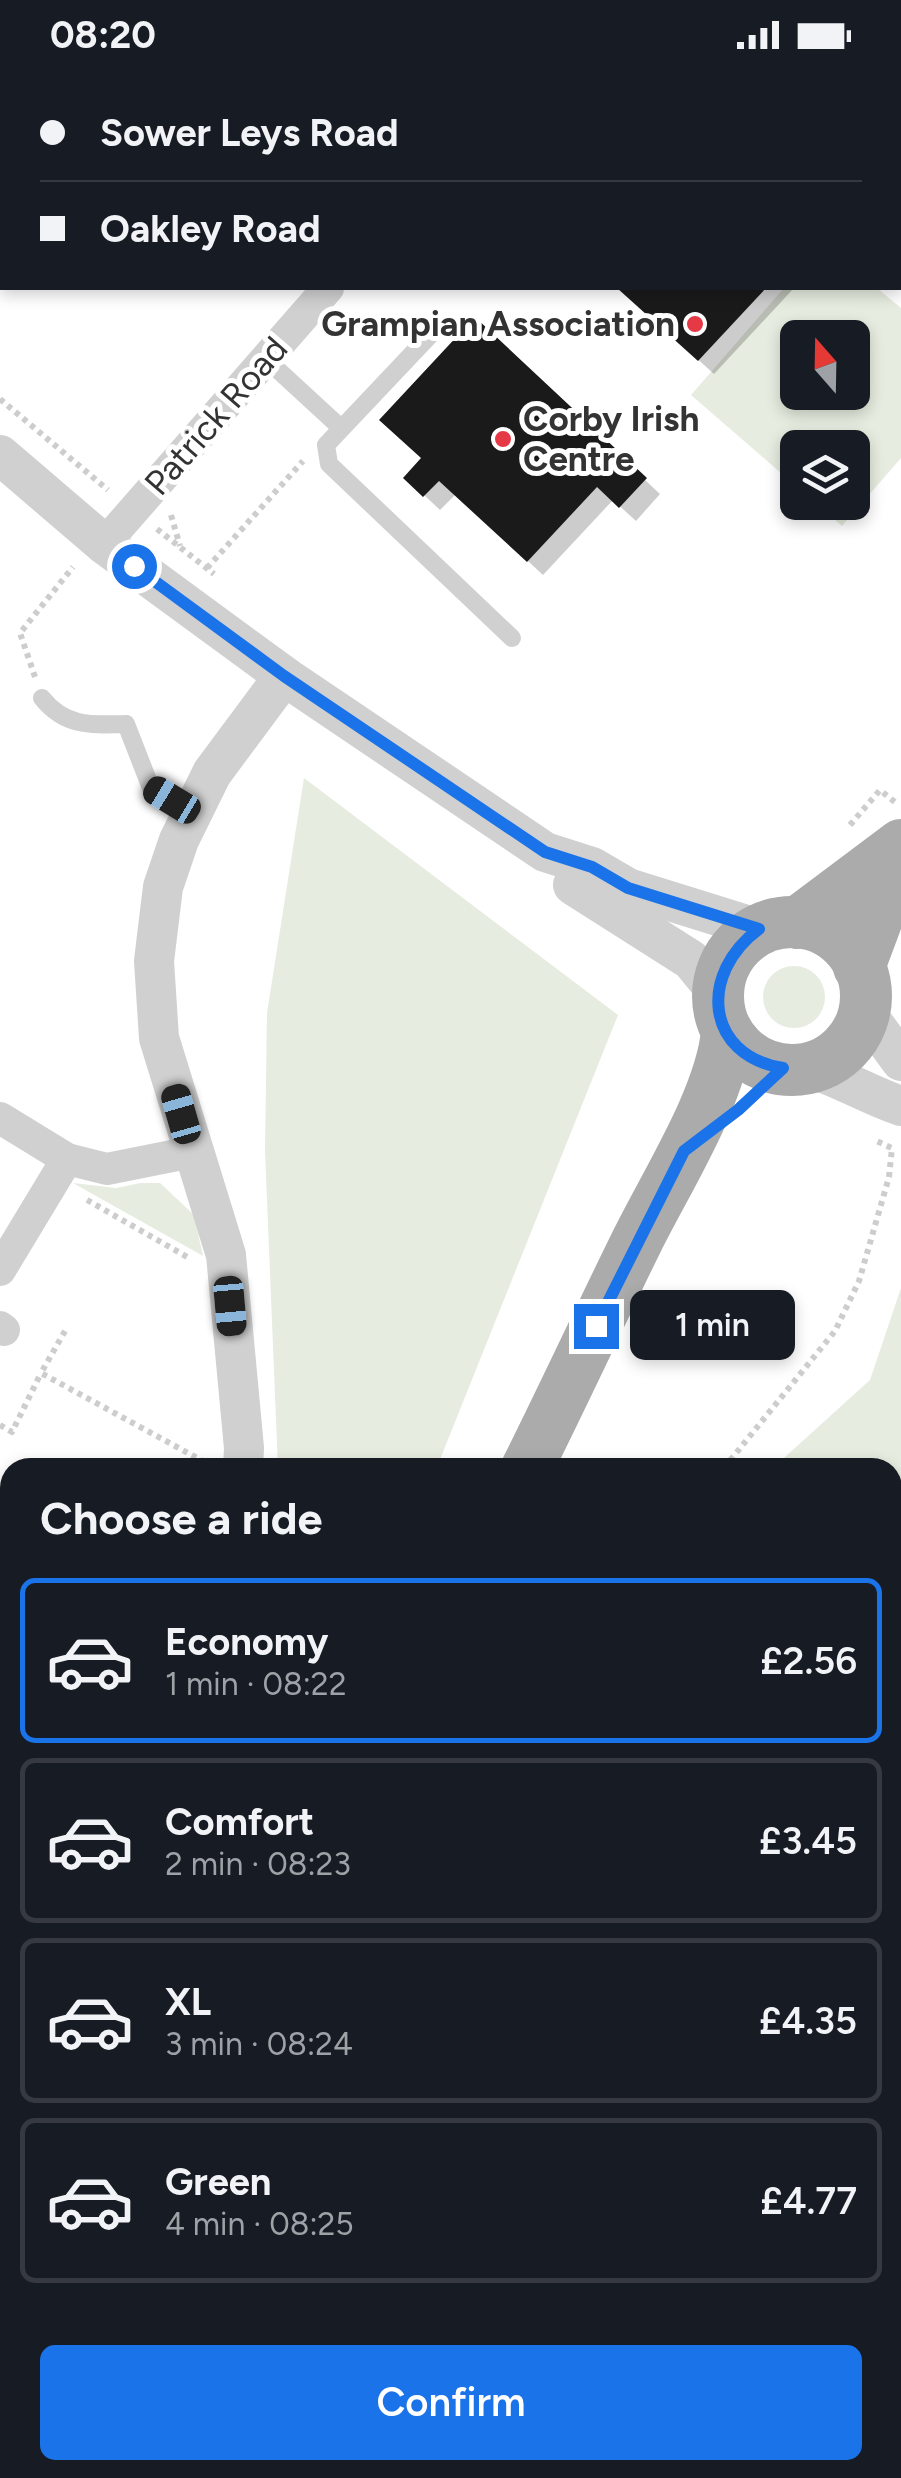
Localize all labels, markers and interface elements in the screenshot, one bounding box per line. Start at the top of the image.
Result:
text: 08:20 [50,12,156,58]
text: Sower Leys Road [100,110,399,156]
text: Oakley Road [100,206,321,252]
place label: Grampian Association [321,303,675,345]
marker: Grampian Association [684,313,706,335]
north arrow [780,320,870,410]
map controls [780,320,870,520]
street label: Patrick Road [136,328,296,504]
place label: Corby Irish Centre [523,398,699,480]
marker: Corby Irish Centre [492,428,514,450]
button: layers [780,430,870,520]
route start [112,544,157,589]
car [139,772,205,828]
car [158,1081,204,1147]
car [212,1275,248,1337]
callout: 1 min [631,1291,796,1361]
route end [574,1304,619,1349]
text: 1 min [675,1306,750,1344]
text: Choose a ride [40,1491,322,1545]
icon: car [45,1616,135,1706]
text: Economy [165,1619,328,1665]
text: £2.56 [760,1638,857,1684]
text: 1 min · 08:22 [165,1665,347,1703]
icon: car [45,1796,135,1886]
text: Comfort [165,1799,314,1845]
text: £3.45 [759,1818,857,1864]
text: 2 min · 08:23 [165,1845,351,1883]
icon: car [45,1976,135,2066]
text: XL [165,1979,211,2025]
text: £4.35 [759,1998,857,2044]
text: 3 min · 08:24 [165,2025,353,2063]
icon: car [45,2156,135,2246]
text: Green [165,2159,271,2205]
text: £4.77 [760,2178,857,2224]
text: 4 min · 08:25 [165,2205,354,2243]
button: Confirm [40,2345,862,2460]

